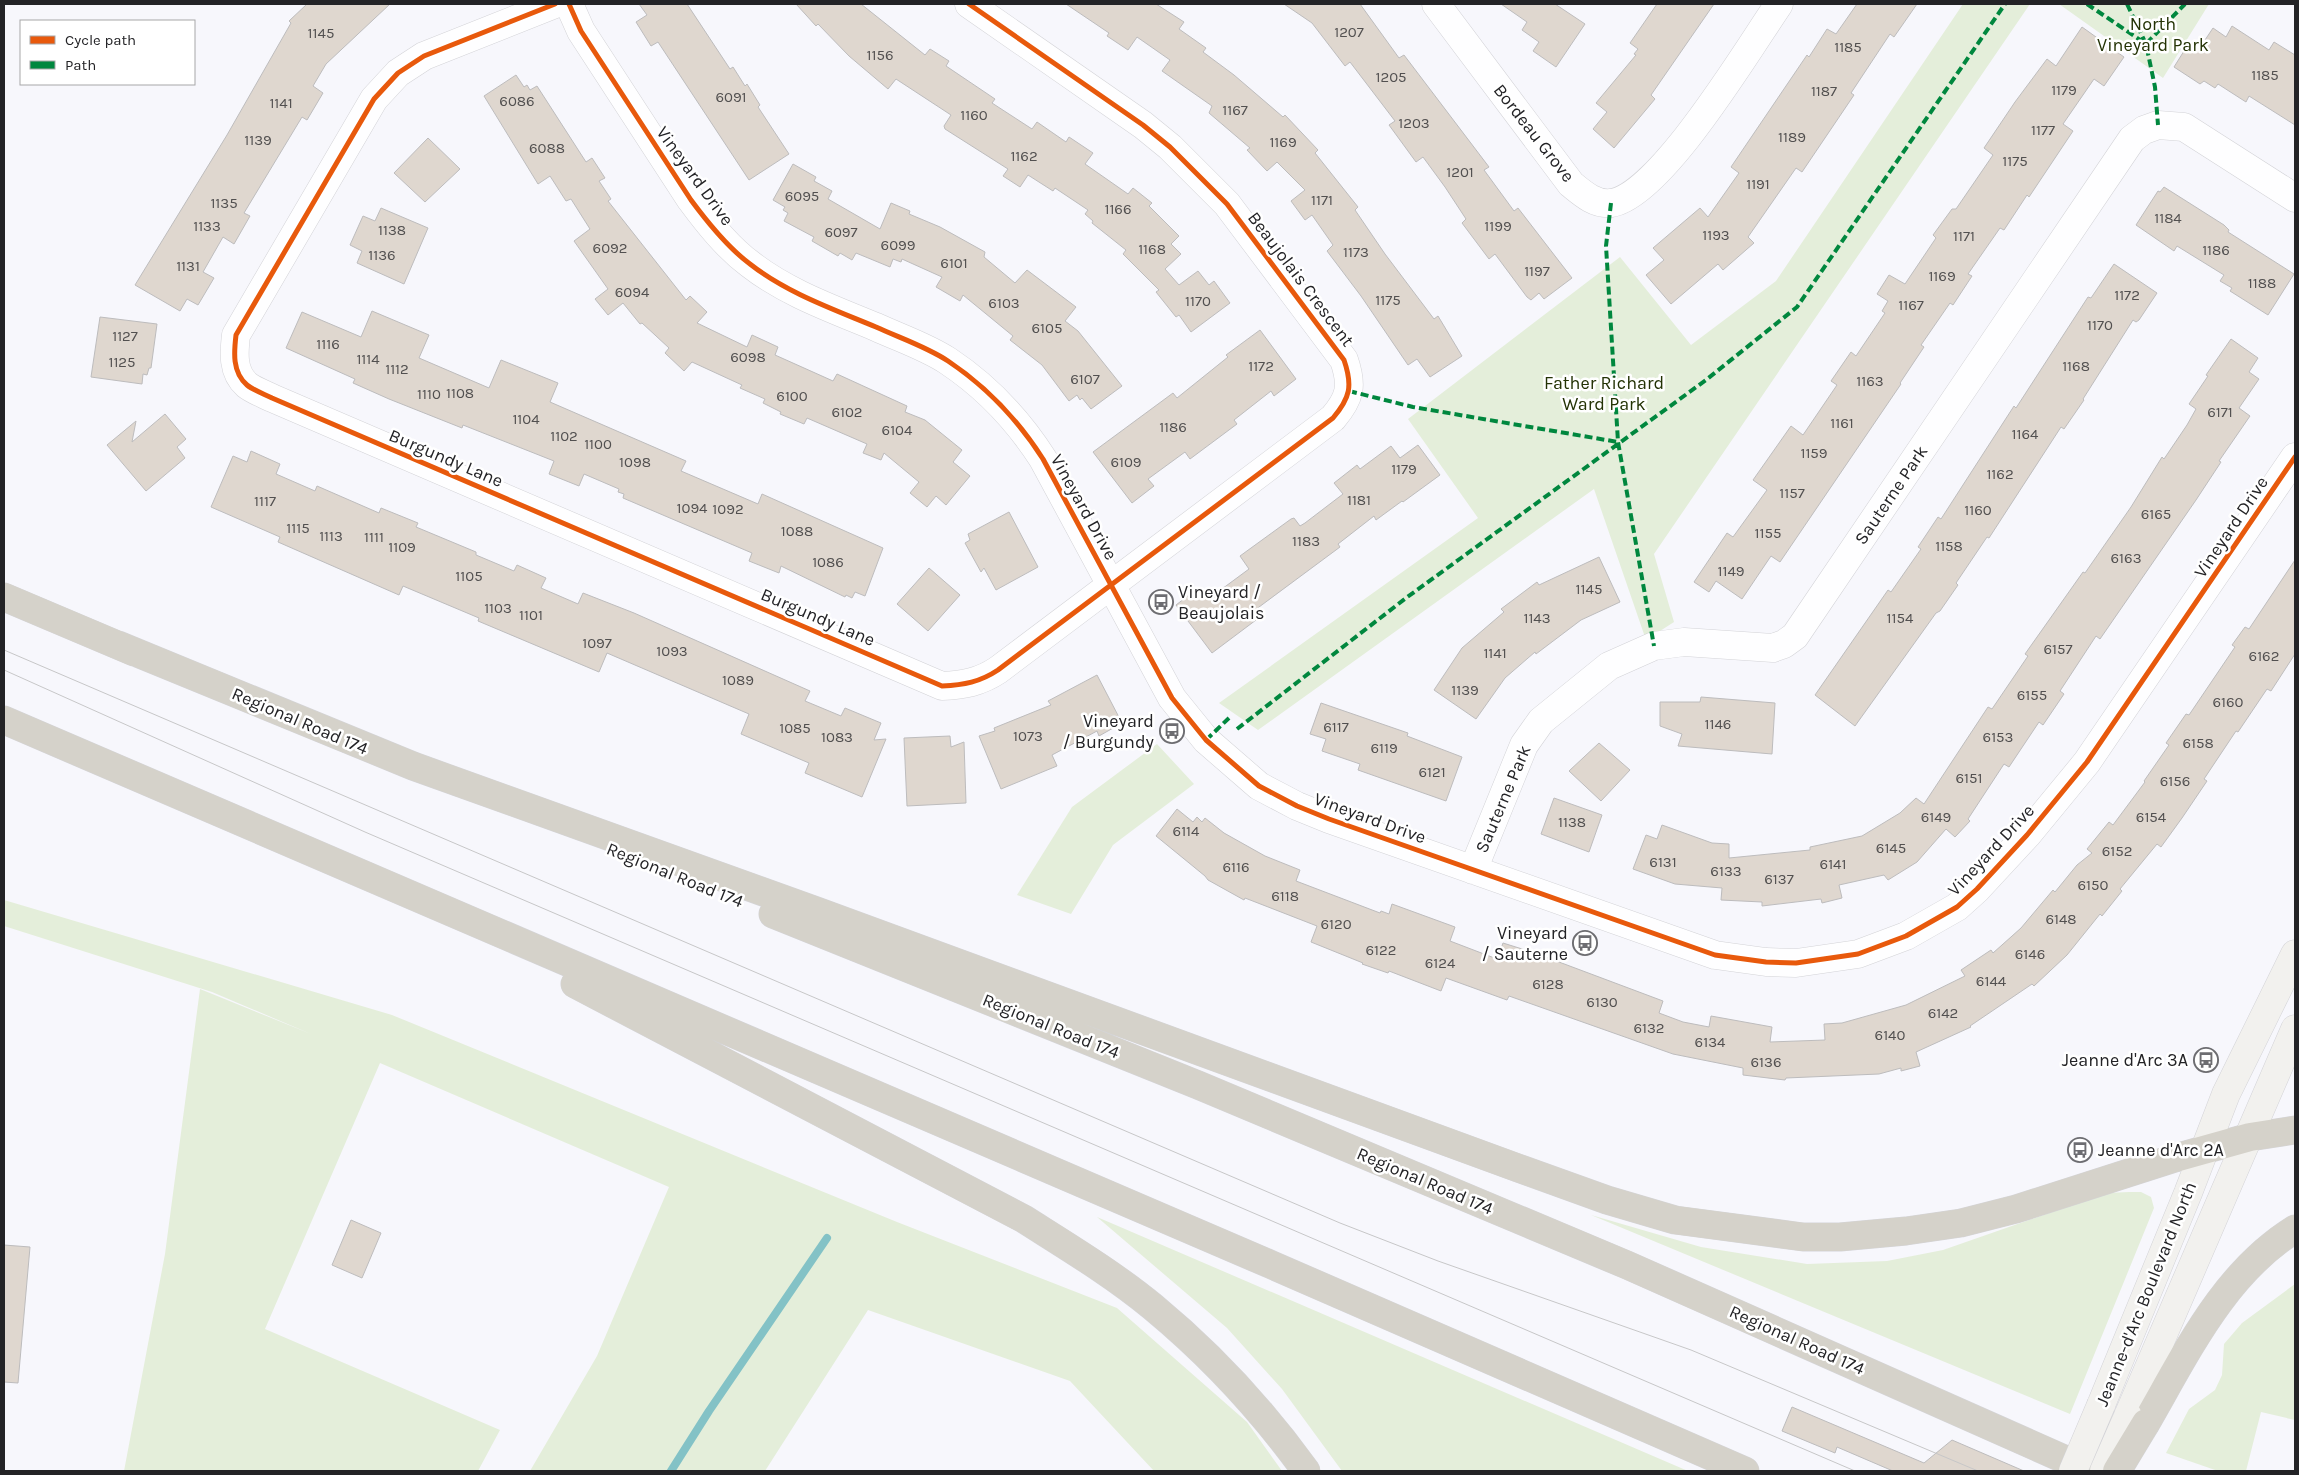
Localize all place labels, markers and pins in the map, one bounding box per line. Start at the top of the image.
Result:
place label: Vineyard / Beaujolais [1178,581,1265,624]
bus stop icon: Vineyard / Beaujolais [1148,589,1174,615]
place label: Vineyard / Burgundy [1063,710,1155,753]
bus stop icon: Vineyard / Burgundy [1159,718,1185,744]
place label: Vineyard / Sauterne [1482,922,1568,965]
bus stop icon: Vineyard / Sauterne [1572,930,1598,956]
bus stop icon: Jeanne d'Arc 3A [2193,1047,2219,1073]
place label: Jeanne d'Arc 3A [2062,1049,2188,1071]
bus stop icon: Jeanne d'Arc 2A [2067,1137,2093,1163]
place label: Jeanne d'Arc 2A [2098,1139,2224,1161]

